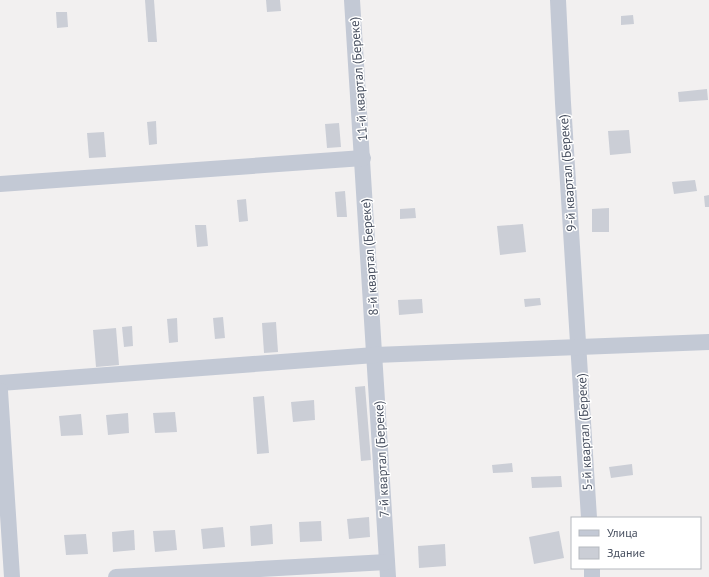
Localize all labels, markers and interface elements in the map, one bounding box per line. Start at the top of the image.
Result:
street label: 11-й квартал (Береке) [346,16,371,142]
street label: 9-й квартал (Береке) [555,114,580,232]
street label: 8-й квартал (Береке) [357,198,382,316]
street label: 5-й квартал (Береке) [573,373,596,491]
street label: 7-й квартал (Береке) [370,400,393,518]
legend [571,517,701,569]
text: Улица [607,525,638,540]
text: Здание [607,545,645,560]

